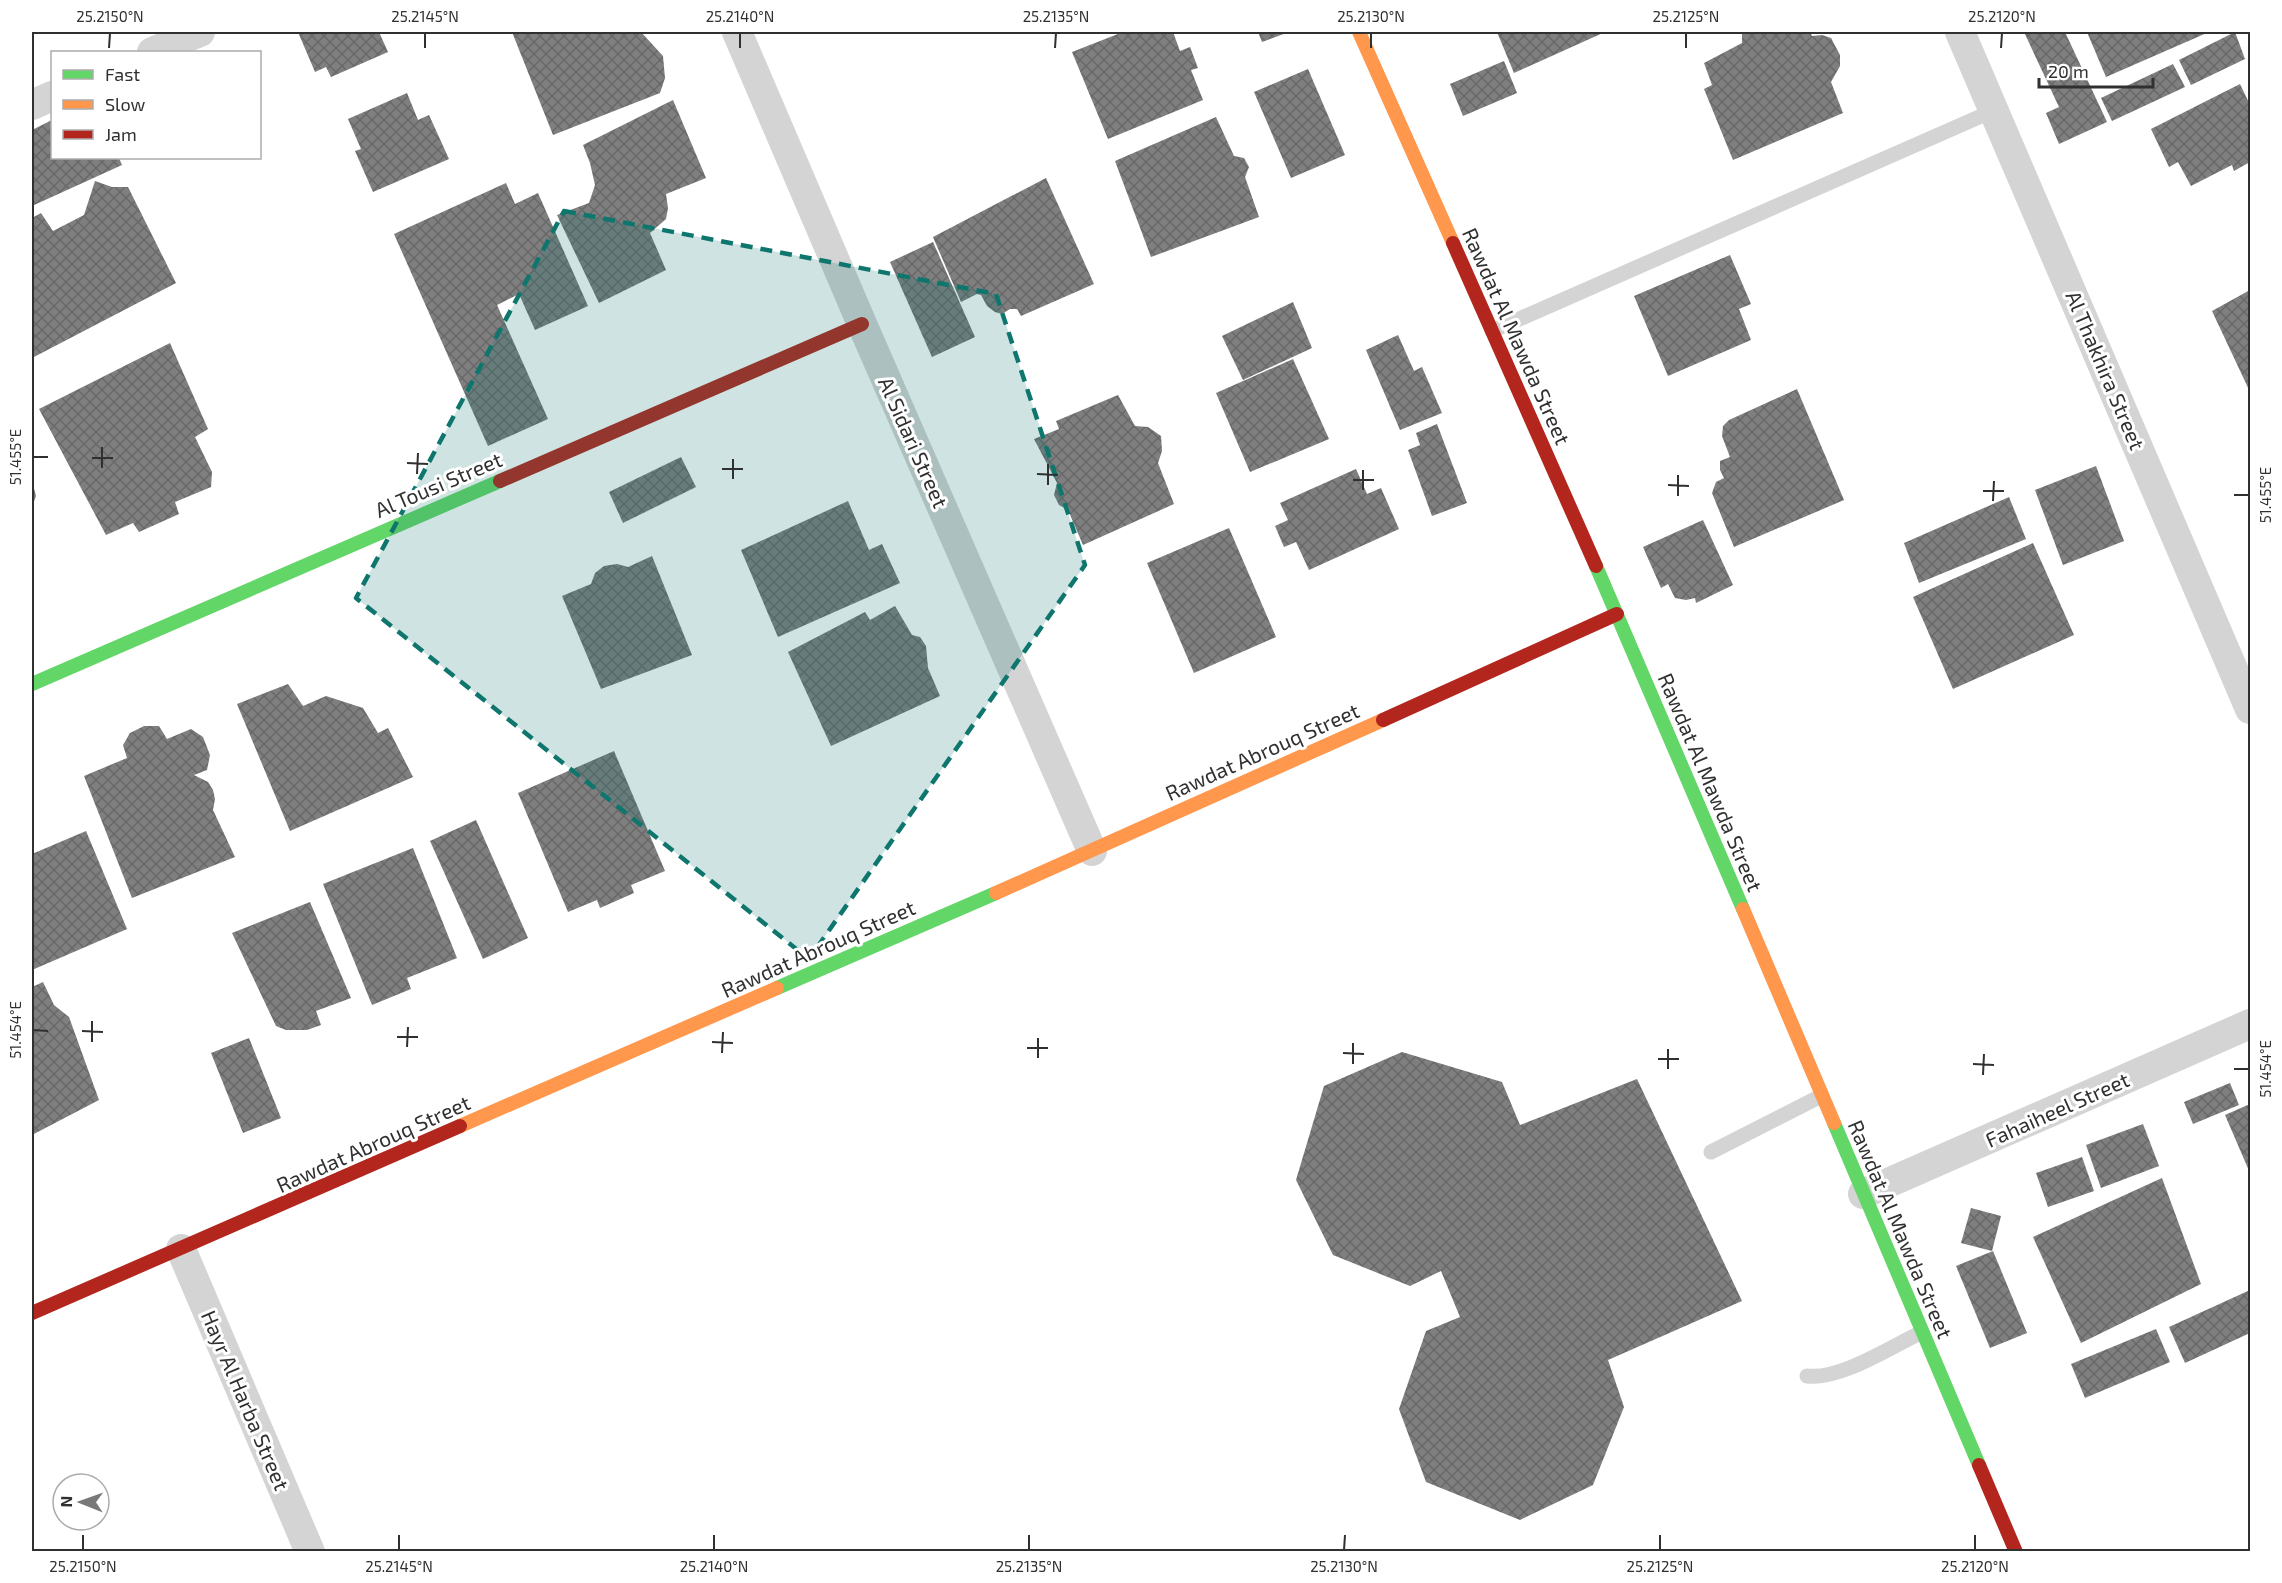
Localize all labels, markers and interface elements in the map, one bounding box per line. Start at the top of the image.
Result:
text: 25.2150°N [76,7,144,25]
text: 25.2145°N [391,7,459,25]
text: 25.2140°N [706,7,774,25]
text: 25.2135°N [1023,7,1089,25]
text: 25.2130°N [1337,7,1405,25]
text: 25.2125°N [1653,7,1719,25]
text: 25.2120°N [1968,7,2036,25]
legend [51,51,261,159]
scale bar [2039,51,2153,89]
text: 20 m [2048,60,2089,82]
text: Fast [105,63,140,85]
text: Slow [105,93,146,115]
text: Jam [105,123,137,145]
street label: Rawdat Al Mawda Street [1458,224,1576,448]
street label: Al Thakhira Street [2061,287,2151,453]
street label: Al Sidari Street [874,373,954,511]
text: 51.455°E [6,429,24,485]
street label: Al Tousi Street [371,446,505,522]
text: 51.455°E [2256,467,2274,523]
street label: Rawdat Al Mawda Street [1654,669,1768,895]
street label: Rawdat Abrouq Street [1161,697,1363,805]
street label: Rawdat Abrouq Street [717,894,919,1002]
text: 51.454°E [6,1001,24,1059]
text: 51.454°E [2256,1040,2274,1098]
street label: Fahaiheel Street [1981,1066,2133,1152]
street label: Rawdat Abrouq Street [272,1089,474,1197]
street label: Rawdat Al Mawda Street [1844,1116,1958,1342]
street label: Hayr Al Harba Street [197,1306,295,1494]
north arrow [51,1472,111,1532]
text: N [56,1496,75,1508]
text: 25.2150°N [49,1557,117,1575]
text: 25.2145°N [365,1557,433,1575]
text: 25.2140°N [680,1557,748,1575]
text: 25.2135°N [996,1557,1062,1575]
text: 25.2130°N [1310,1557,1378,1575]
text: 25.2125°N [1627,1557,1693,1575]
text: 25.2120°N [1941,1557,2009,1575]

